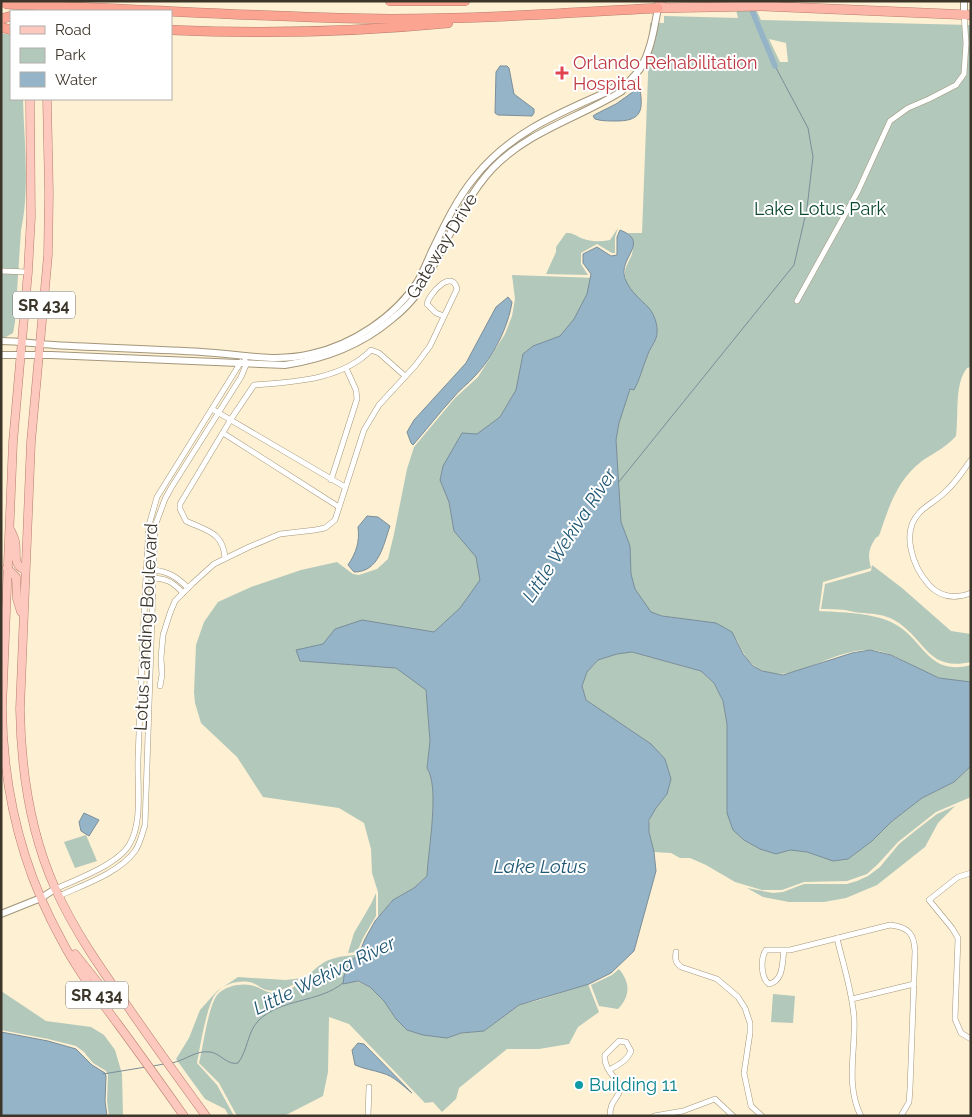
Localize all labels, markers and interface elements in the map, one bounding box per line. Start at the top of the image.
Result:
legend [10,10,172,100]
text: Road [55,21,91,39]
text: Park [55,46,86,64]
place label: Orlando Rehabilitation Hospital [573,52,758,94]
marker: Orlando Rehabilitation Hospital [555,66,569,80]
text: Water [55,71,98,89]
street label: Gateway Drive [402,189,482,302]
park label: Lake Lotus Park [754,198,887,219]
road number: SR 434 [13,292,75,318]
water label: Little Wekiva River [518,463,621,606]
street label: Lotus Landing Boulevard [130,523,161,731]
water label: Lake Lotus [493,855,587,877]
water label: Little Wekiva River [249,930,400,1019]
road number: SR 434 [66,982,128,1008]
place label: Building 11 [589,1074,678,1095]
marker: Building 11 [573,1079,585,1091]

